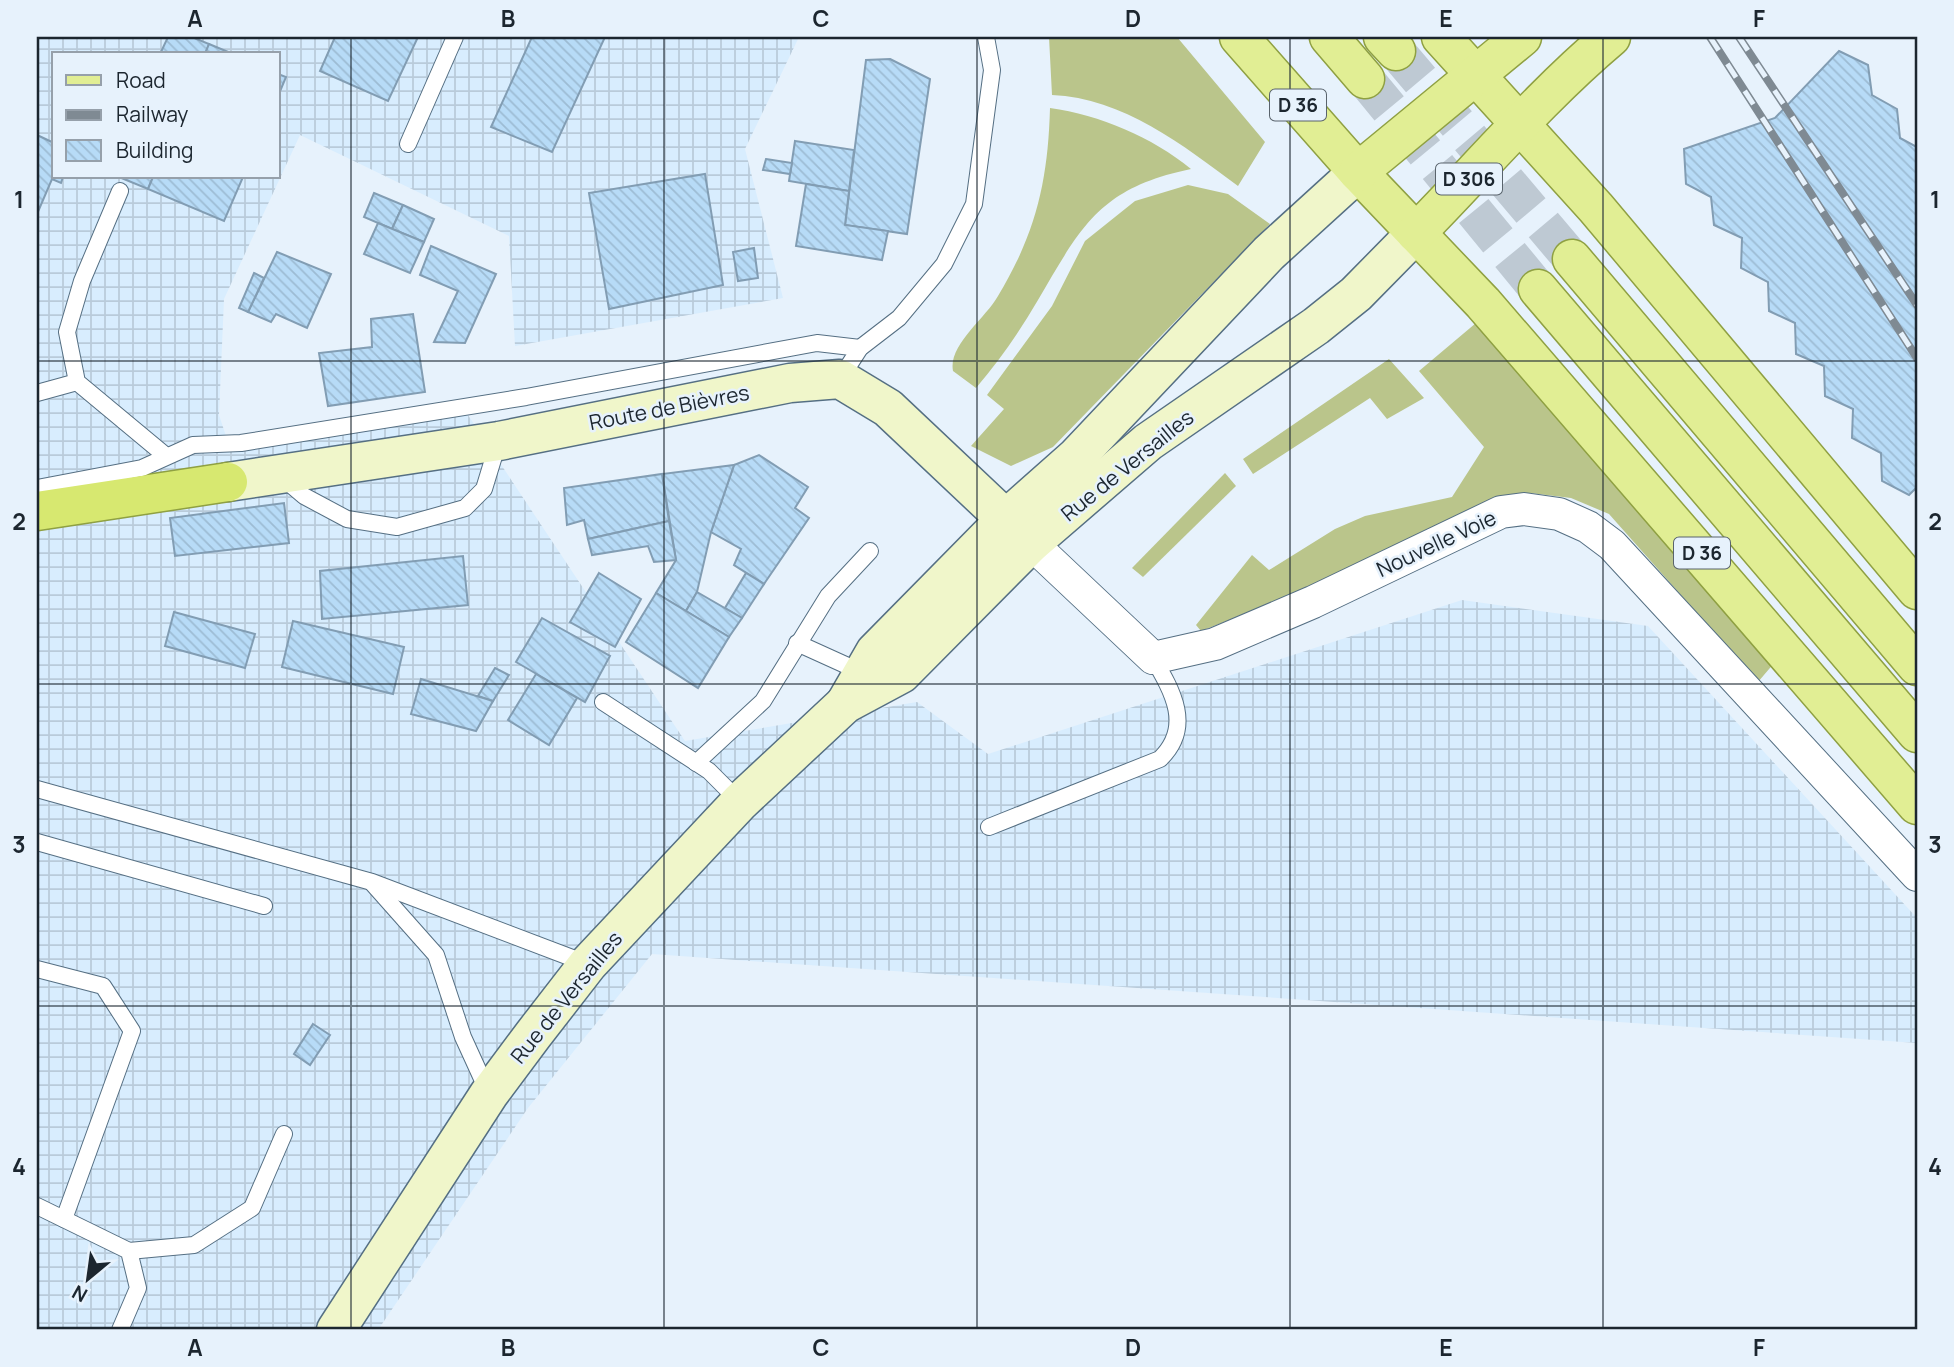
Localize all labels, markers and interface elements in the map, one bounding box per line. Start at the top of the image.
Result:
text: A [187,2,203,34]
text: B [501,2,515,34]
text: C [813,2,830,34]
text: D [1125,2,1141,34]
text: E [1439,2,1453,34]
text: F [1753,2,1765,34]
legend [52,52,280,178]
text: Road [116,66,166,94]
road number: D 36 [1270,90,1326,120]
text: Railway [116,100,188,128]
text: Building [116,136,193,164]
road number: D 306 [1436,164,1502,195]
text: 1 [14,183,24,215]
text: 1 [1930,183,1940,215]
street label: Route de Bièvres [587,378,751,436]
street label: Rue de Versailles [1055,403,1199,527]
street label: Nouvelle Voie [1372,503,1500,583]
text: 2 [12,505,26,537]
text: 2 [1928,505,1942,537]
road number: D 36 [1674,538,1730,568]
text: 3 [12,828,26,860]
text: 3 [1928,828,1942,860]
street label: Rue de Versailles [504,925,628,1069]
text: 4 [12,1150,26,1182]
text: 4 [1928,1150,1942,1182]
north arrow [52,1244,122,1314]
text: N [67,1279,92,1309]
text: A [187,1331,203,1363]
text: B [501,1331,515,1363]
text: C [813,1331,830,1363]
text: D [1125,1331,1141,1363]
text: E [1439,1331,1453,1363]
text: F [1753,1331,1765,1363]

